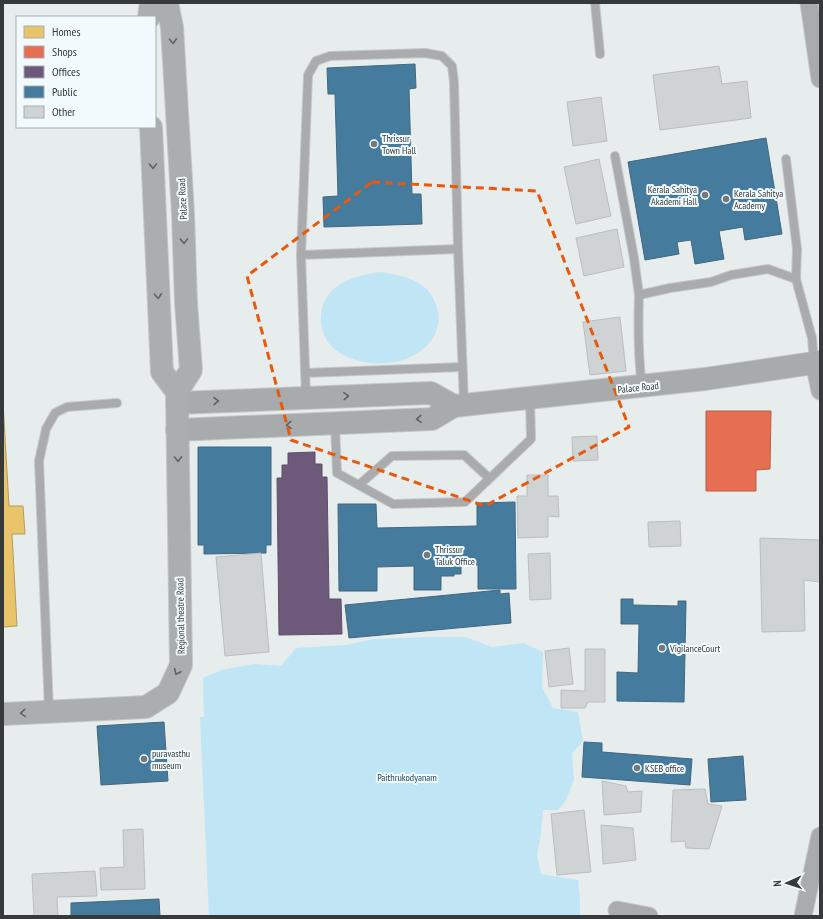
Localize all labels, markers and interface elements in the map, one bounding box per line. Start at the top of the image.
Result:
legend [16,16,156,128]
text: Homes [52,24,80,39]
one-way arrow [169,38,177,44]
text: Shops [52,44,77,59]
text: Offices [52,64,80,79]
text: Public [52,84,78,99]
text: Other [52,104,76,119]
place label: Thrissur Town Hall [382,132,417,157]
marker: Thrissur Town Hall [369,139,379,149]
one-way arrow [149,163,157,169]
street label: Palace Road [175,178,190,220]
place label: Kerala Sahitya Akademi Hall [648,183,698,208]
place label: Kerala Sahitya Academy [734,187,783,212]
marker: Kerala Sahitya Akademi Hall [700,190,710,200]
marker: Kerala Sahitya Academy [721,194,731,204]
one-way arrow [179,238,188,244]
one-way arrow [153,293,162,299]
street label: Palace Road [617,379,659,396]
one-way arrow [343,392,349,401]
one-way arrow [213,397,219,405]
one-way arrow [416,415,422,424]
one-way arrow [286,421,292,429]
one-way arrow [174,456,182,462]
place label: Thrissur Taluk Office [435,543,475,568]
marker: Thrissur Taluk Office [422,550,432,560]
street label: Regional theatre Road [173,578,188,654]
place label: VigilanceCourt [669,642,720,655]
marker: VigilanceCourt [657,643,667,653]
one-way arrow [174,668,182,675]
one-way arrow [20,709,26,718]
place label: puravasthu museum [152,747,190,772]
marker: puravasthu museum [139,754,149,764]
place label: KSEB office [645,762,684,775]
marker: KSEB office [632,763,642,773]
park label: Paithrukodyanam [377,771,437,784]
north arrow [767,863,807,903]
text: N [770,880,784,887]

